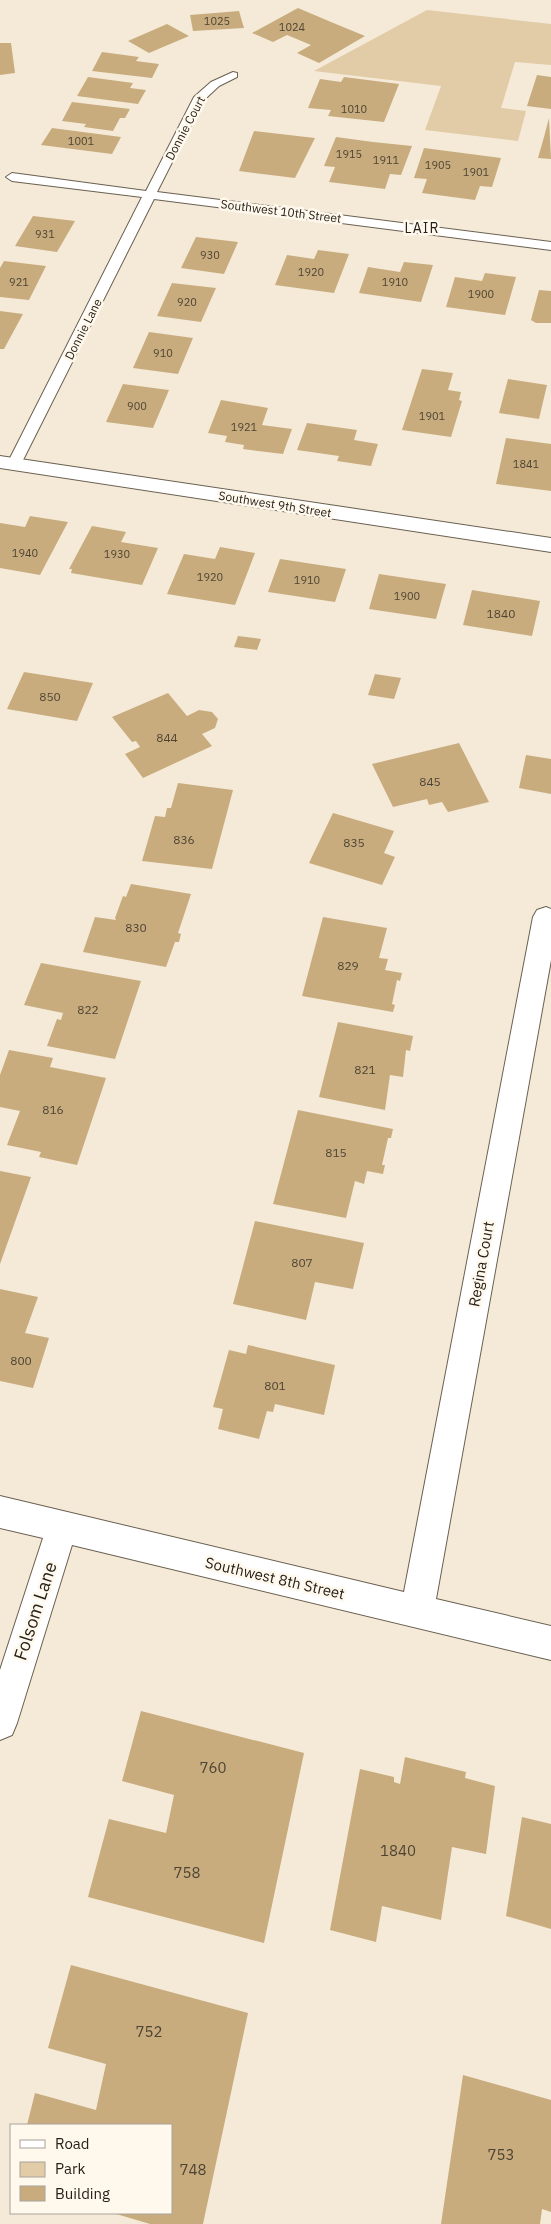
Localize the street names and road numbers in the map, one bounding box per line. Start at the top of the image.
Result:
street label: Donnie Court [162,93,208,163]
street label: Southwest 10th Street [220,196,342,226]
street label: Donnie Lane [61,296,105,362]
street label: Southwest 9th Street [218,488,332,520]
street label: Regina Court [464,1220,498,1308]
street label: Southwest 8th Street [203,1553,347,1603]
street label: Folsom Lane [8,1559,62,1663]

